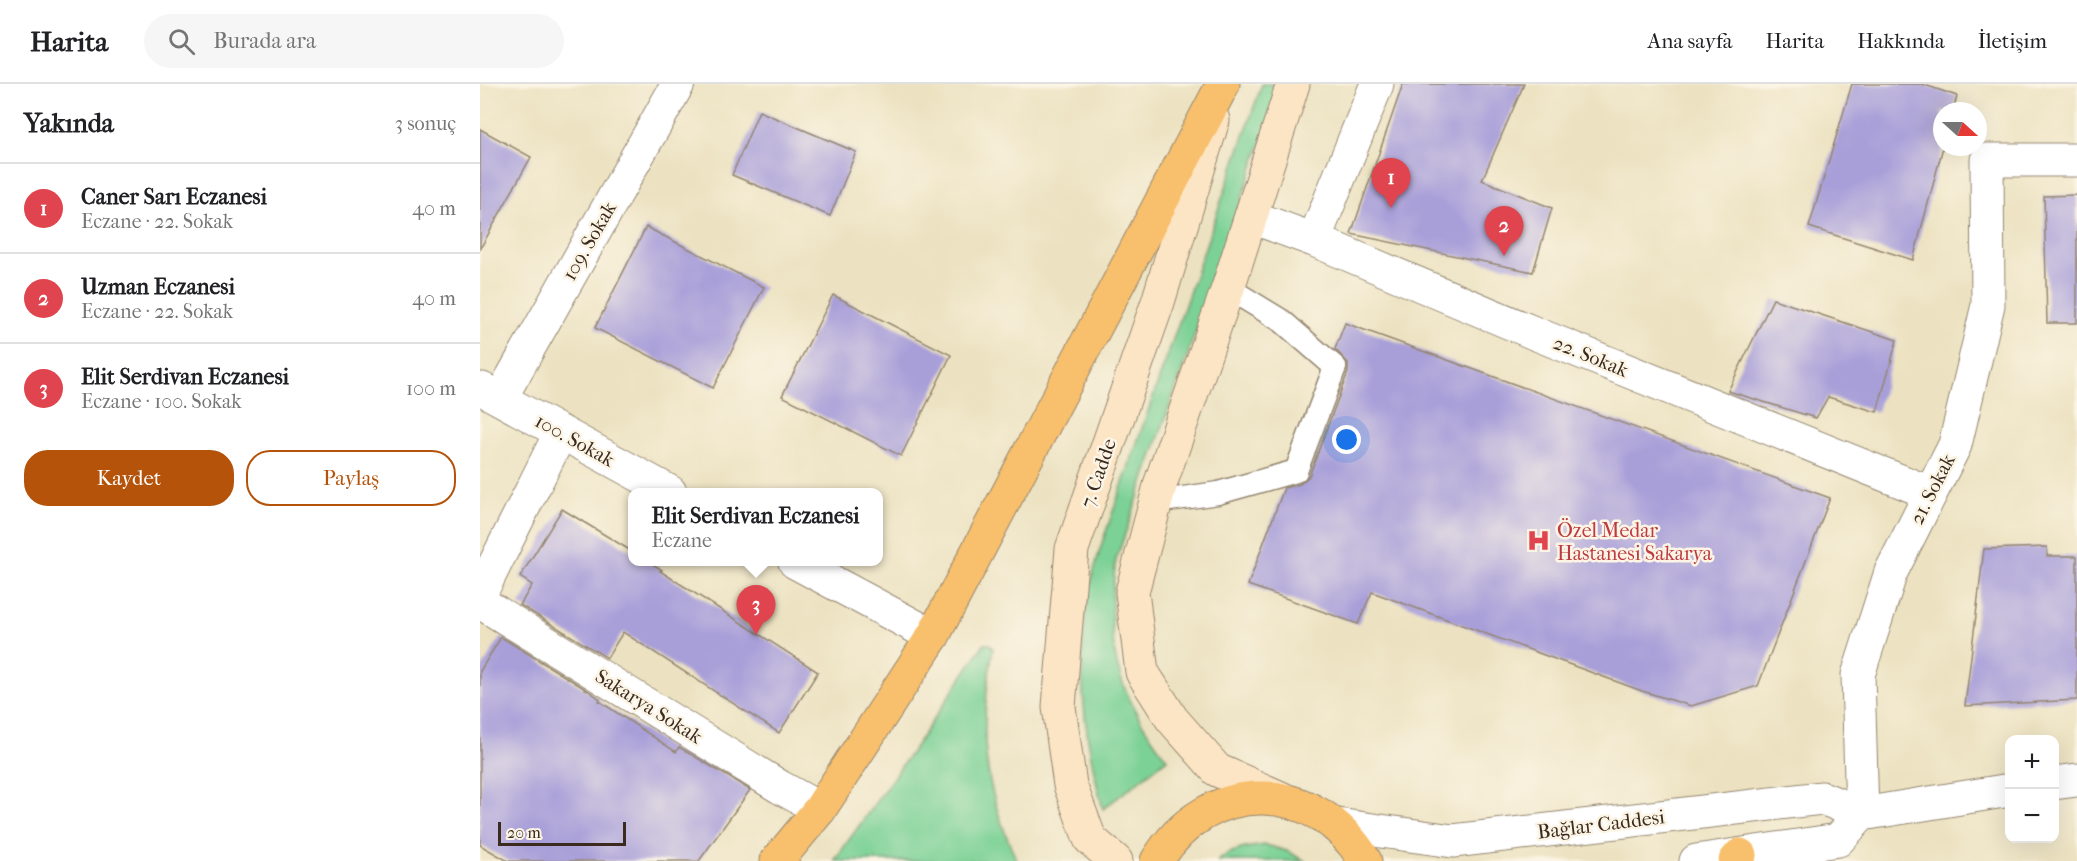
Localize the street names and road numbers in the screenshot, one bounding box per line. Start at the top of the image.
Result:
street label: 109. Sokak [558,197,621,285]
street label: 22. Sokak [1550,331,1632,382]
street label: 100. Sokak [531,409,619,472]
street label: 7. Cadde [1076,435,1121,511]
street label: 21. Sokak [1905,450,1960,528]
street label: Sakarya Sokak [591,664,707,749]
street label: Bağlar Caddesi [1536,805,1666,844]

